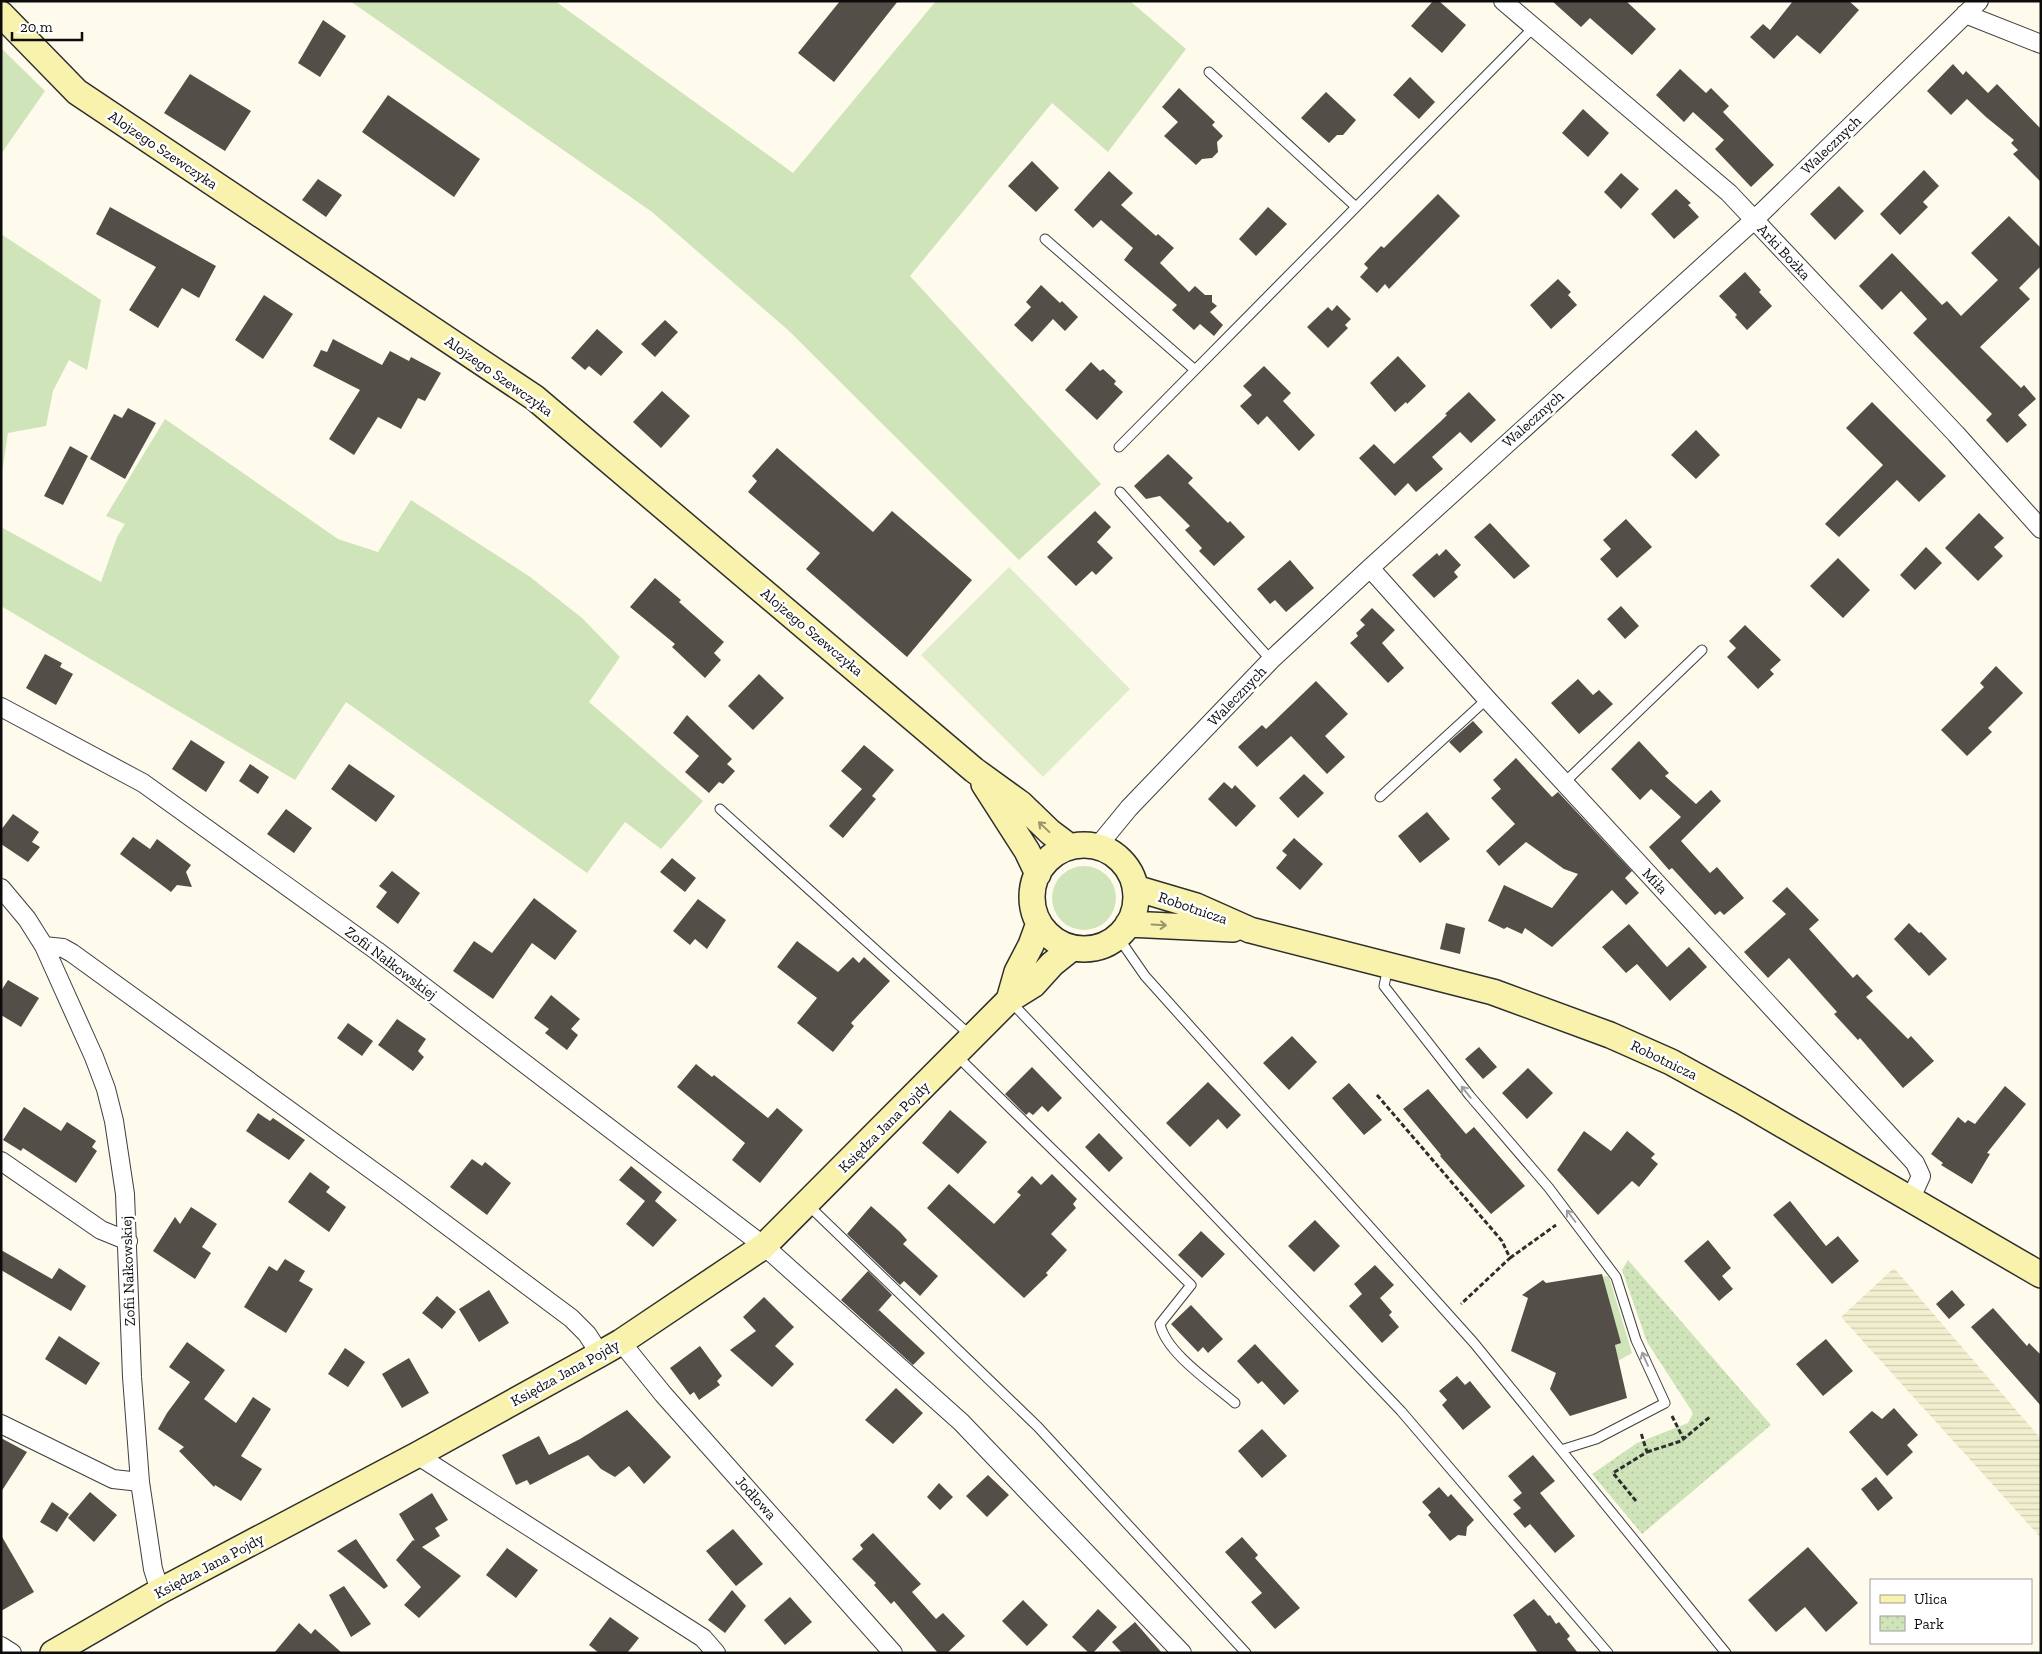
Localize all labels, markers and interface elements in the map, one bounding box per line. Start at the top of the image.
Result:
scale bar [12,10,82,42]
text: 20 m [20,18,53,36]
street label: Alojzego Szewczyka [105,107,221,193]
street label: Walecznych [1797,112,1865,178]
street label: Arki Bożka [1754,220,1814,284]
street label: Alojzego Szewczyka [441,332,557,420]
street label: Walecznych [1499,386,1568,451]
street label: Alojzego Szewczyka [757,584,867,680]
street label: Walecznych [1204,662,1270,730]
one-way arrow [1038,821,1051,832]
street label: Miła [1639,864,1671,898]
street label: Robotnicza [1156,888,1230,928]
one-way arrow [1151,920,1167,929]
street label: Zofii Nałkowskiej [342,923,440,1003]
street label: Robotnicza [1628,1036,1700,1084]
street label: Księdza Jana Pojdy [835,1077,934,1176]
one-way arrow [1461,1086,1472,1099]
one-way arrow [1565,1210,1576,1223]
street label: Zofii Nałkowskiej [117,1216,139,1326]
street label: Księdza Jana Pojdy [508,1336,623,1410]
one-way arrow [1639,1352,1649,1367]
street label: Jodłowa [732,1472,780,1524]
street label: Księdza Jana Pojdy [151,1529,267,1602]
legend [1870,1579,2032,1644]
text: Ulica [1914,1590,1947,1608]
text: Park [1914,1615,1944,1633]

